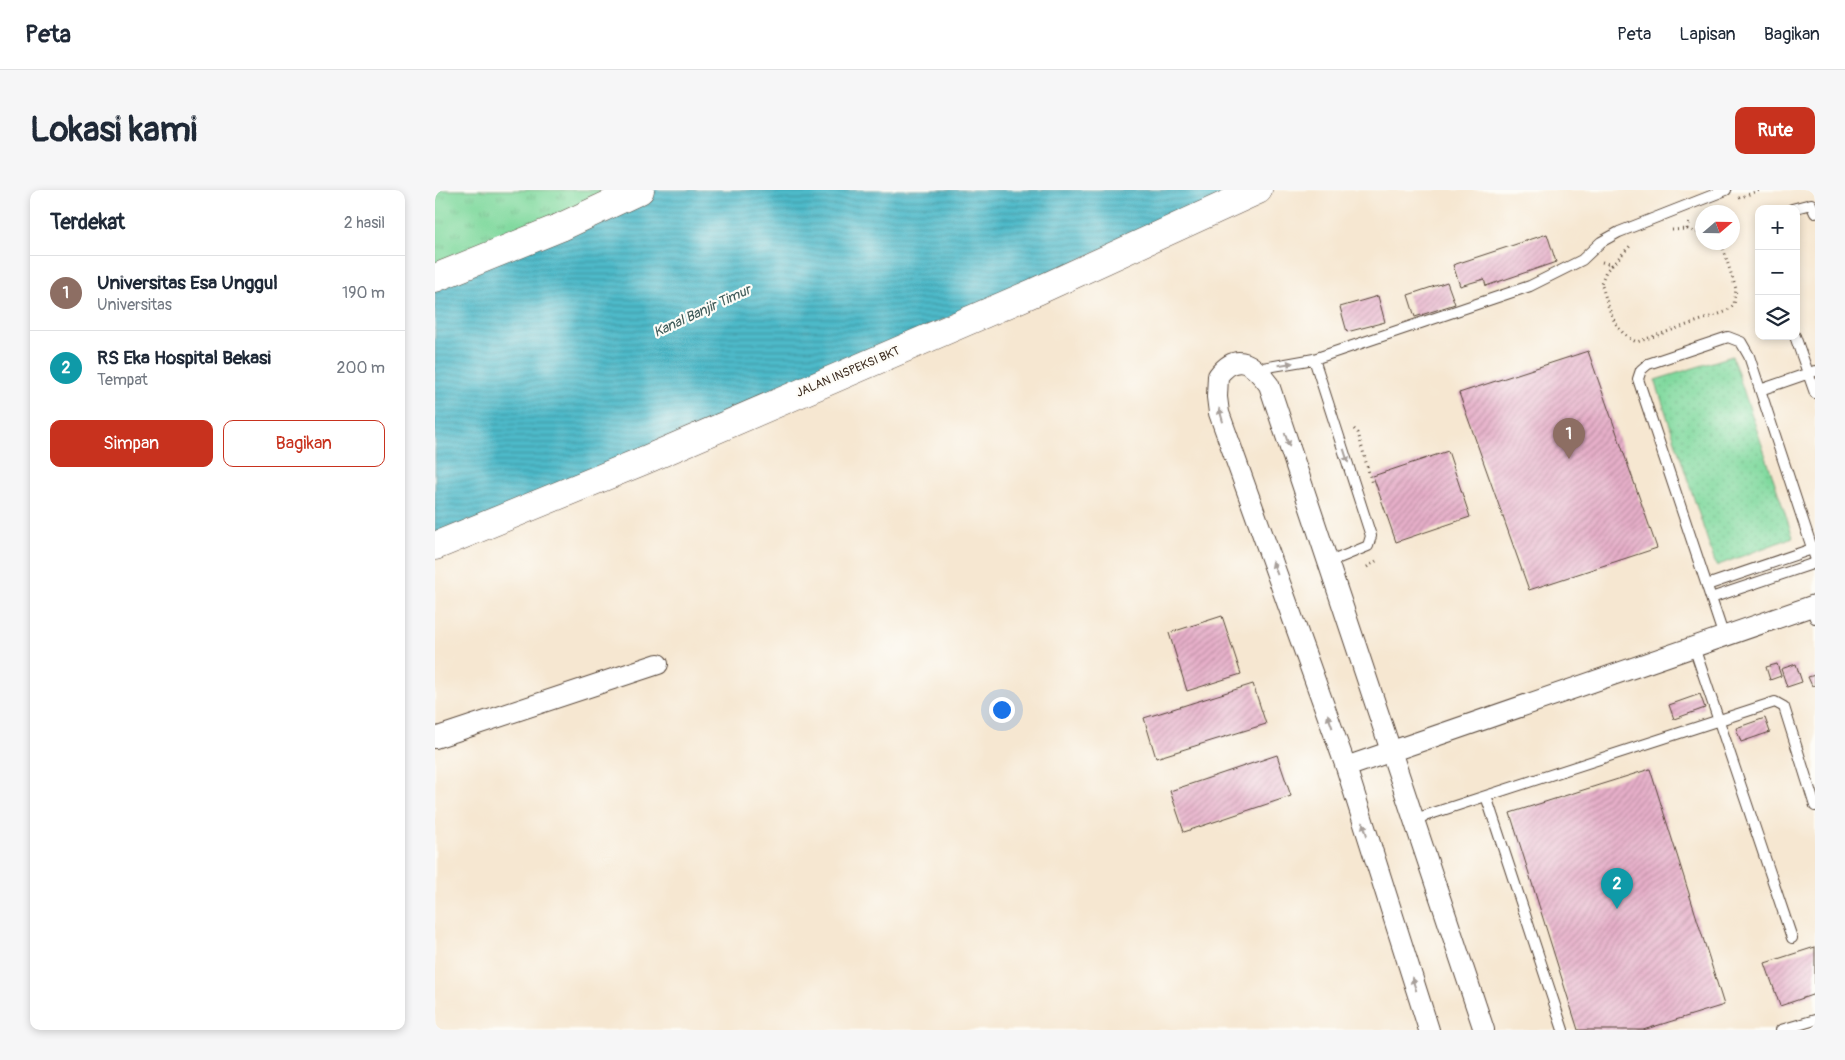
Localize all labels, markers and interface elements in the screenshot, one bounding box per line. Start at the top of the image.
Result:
text: Peta [25,20,71,49]
text: Peta [1617,23,1651,46]
text: Lapisan [1679,23,1736,46]
text: Bagikan [1764,23,1820,46]
button: Rute [1735,107,1815,154]
text: Lokasi kami [30,108,197,152]
north arrow [1695,205,1740,250]
map controls [1755,205,1800,340]
button: + [1755,205,1800,250]
text: Terdekat [50,209,125,236]
text: 2 hasil [344,213,385,233]
button: − [1755,250,1800,295]
text: Universitas Esa Unggul [97,271,278,295]
water label: Kanal Banjir Timur [651,280,755,341]
text: 1 [63,283,69,303]
text: 190 m [342,283,385,303]
text: Universitas [97,295,172,315]
button: layers [1755,295,1800,340]
street label: JALAN INSPEKSI BKT [794,343,902,401]
text: RS Eka Hospital Bekasi [97,346,271,370]
text: 2 [62,358,70,378]
text: 200 m [337,358,385,378]
one-way arrow [1278,360,1294,368]
text: Tempat [97,370,148,390]
one-way arrow [1216,407,1224,422]
pin: 1 [1553,418,1585,459]
button: Simpan [50,420,213,467]
button: Bagikan [223,420,385,467]
one-way arrow [1284,432,1291,447]
one-way arrow [1342,448,1350,463]
one-way arrow [1271,560,1279,575]
your location [989,697,1015,723]
one-way arrow [1326,713,1334,728]
one-way arrow [1360,821,1368,836]
pin: 2 [1601,868,1633,909]
one-way arrow [1410,976,1418,991]

